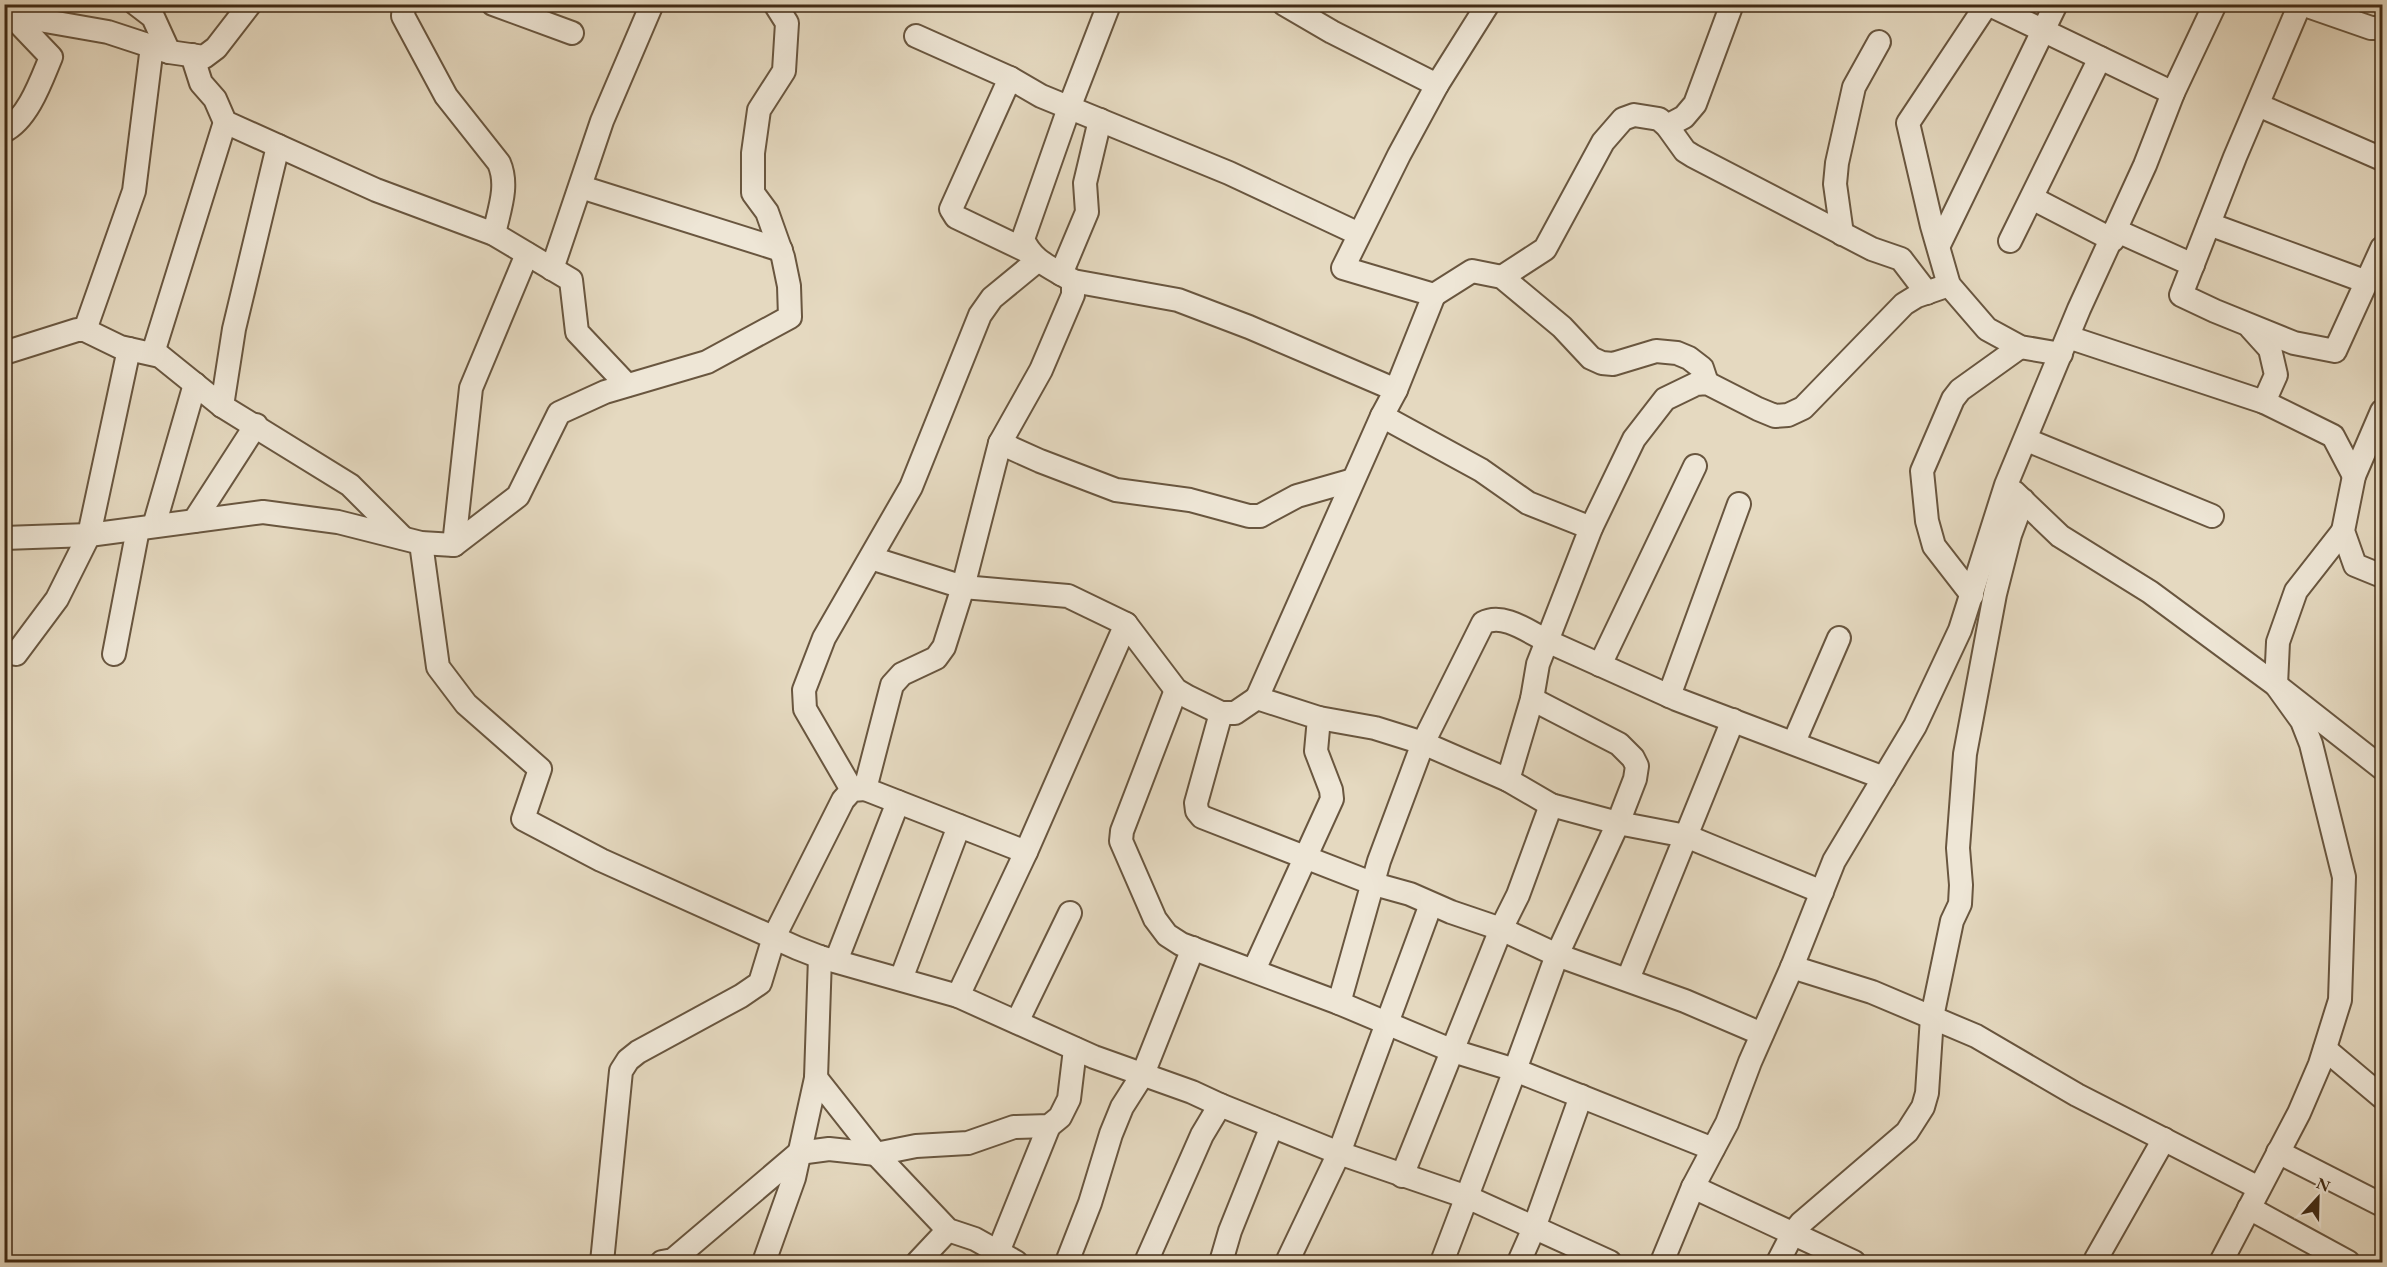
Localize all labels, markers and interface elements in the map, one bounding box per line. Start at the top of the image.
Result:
north arrow [2288,1168,2348,1228]
text: N [2313,1172,2333,1197]

